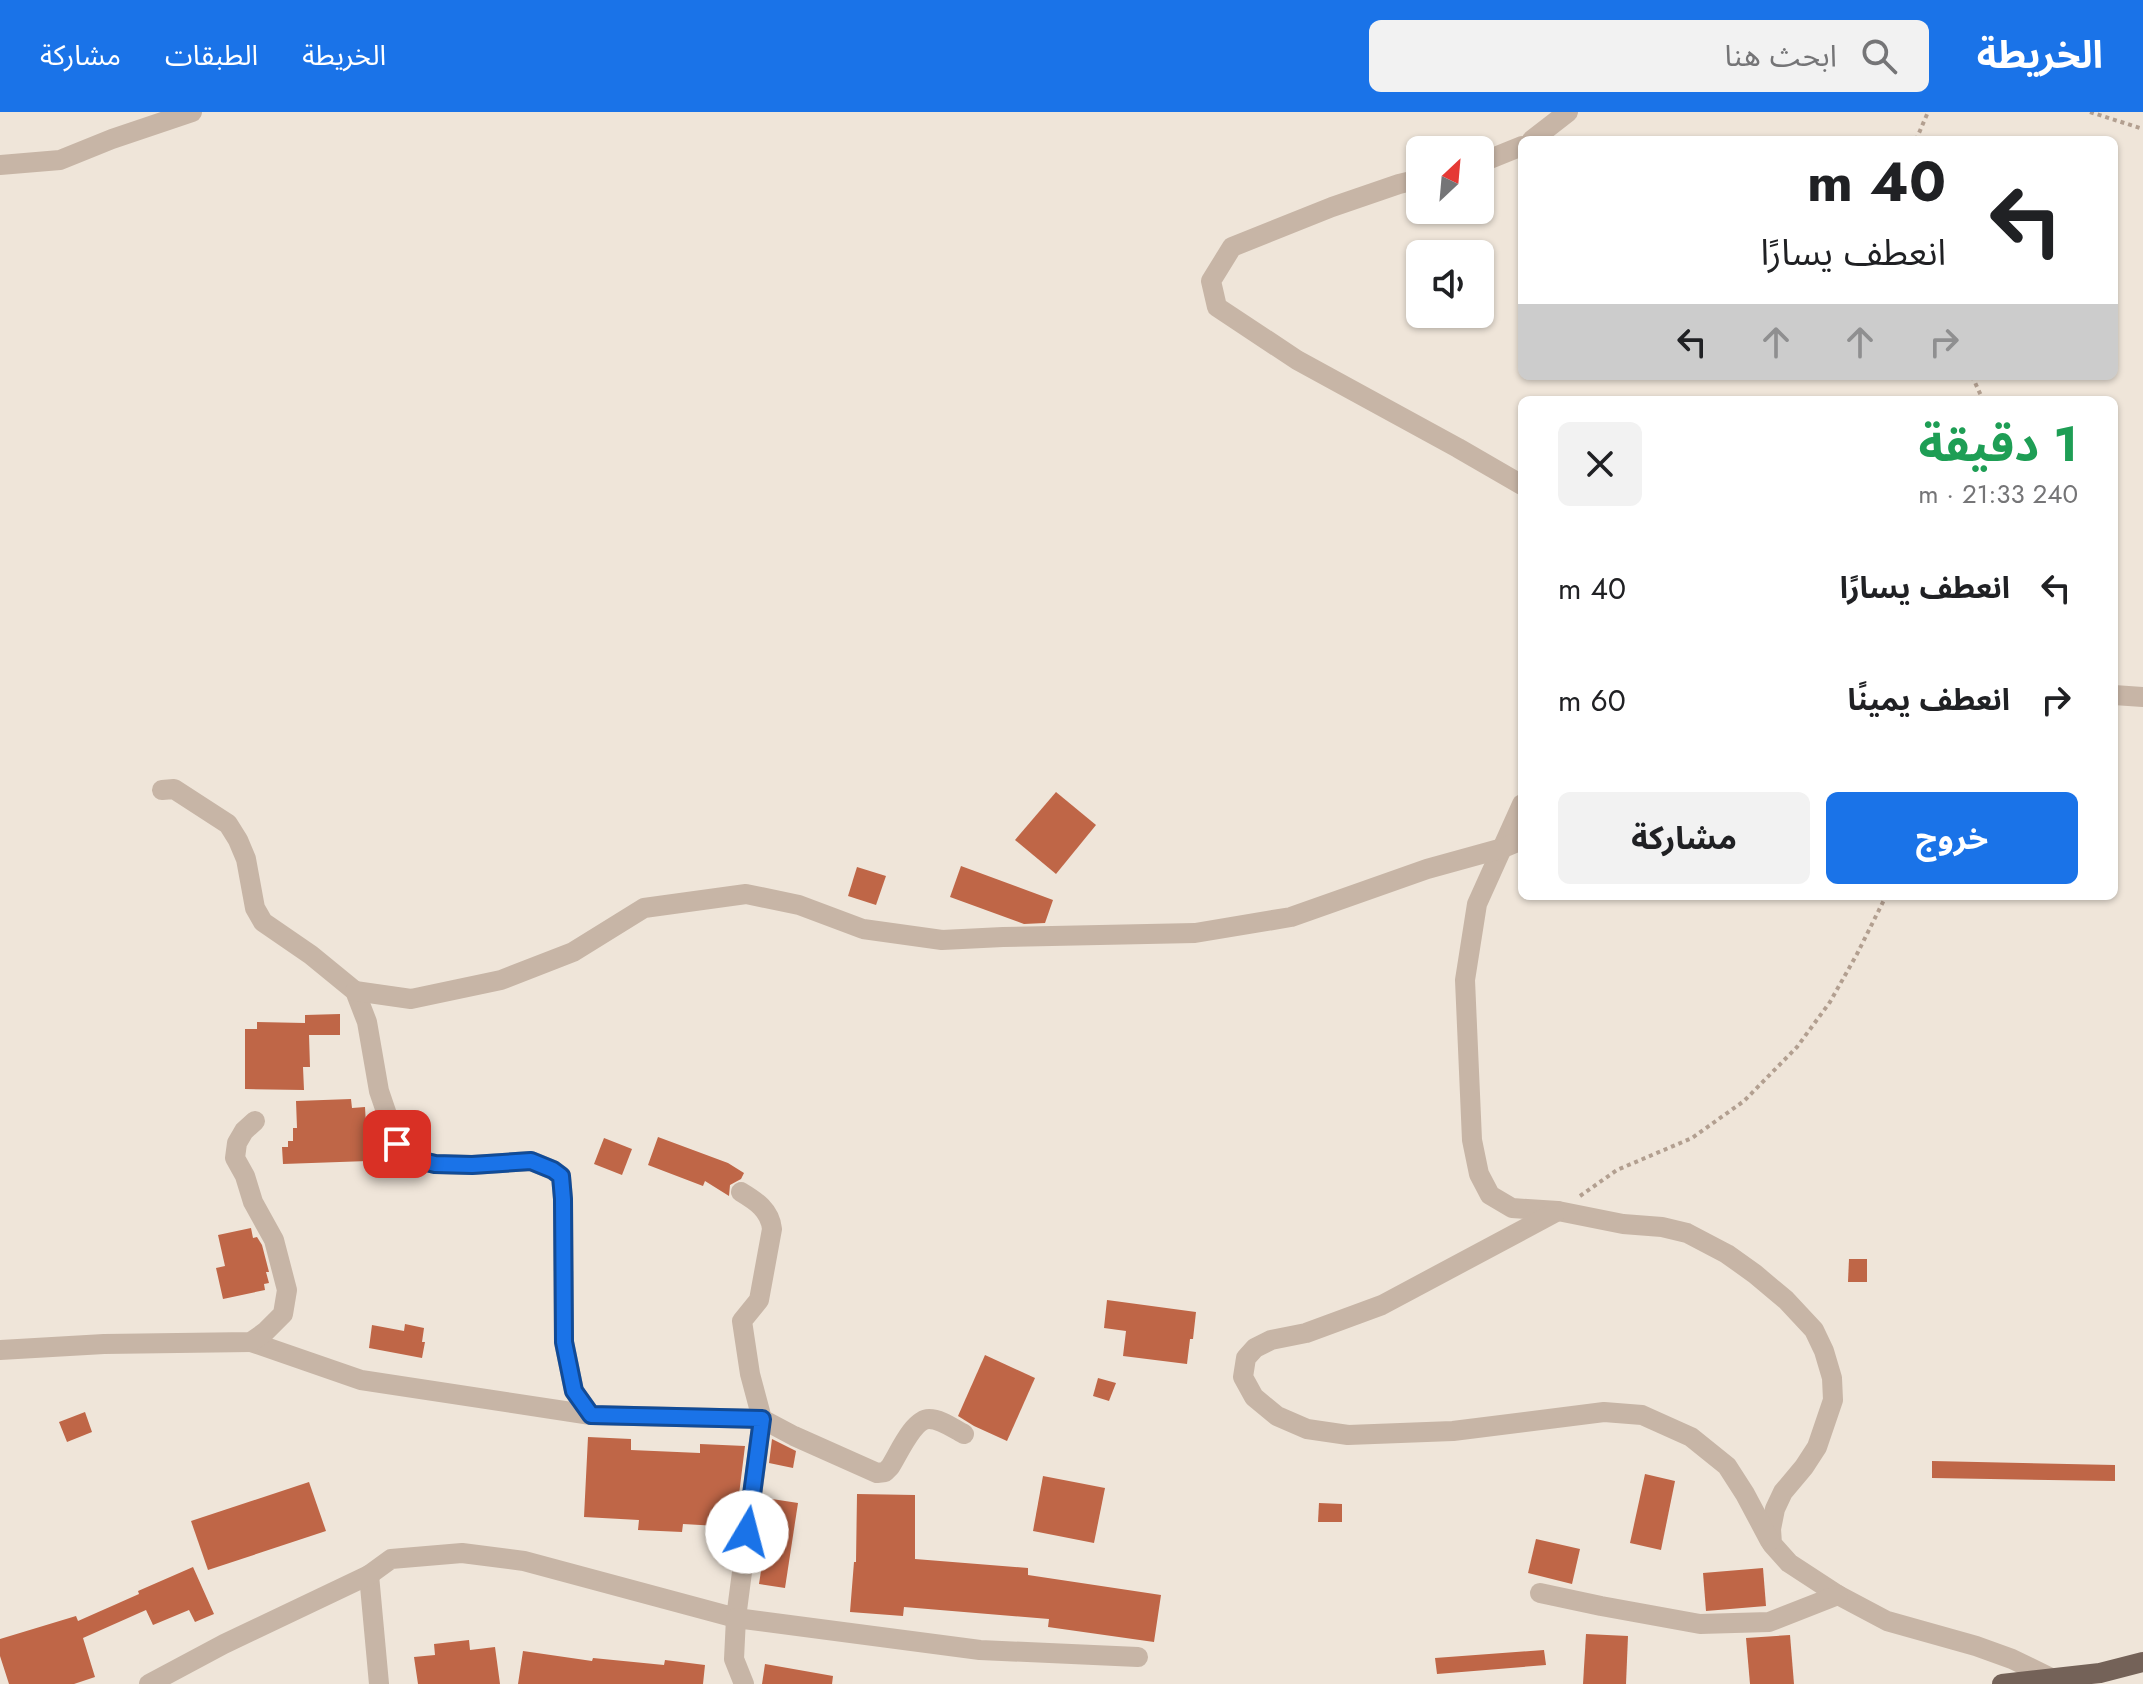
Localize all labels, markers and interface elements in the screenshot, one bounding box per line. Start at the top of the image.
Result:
search box [1369,20,1929,92]
text: الخريطة [1977,27,2103,82]
text: ابحث هنا [1724,34,1837,77]
icon: search [1857,34,1901,78]
text: مشاركة [40,35,121,76]
text: الطبقات [165,35,258,76]
text: الخريطة [302,35,386,76]
north arrow [1406,136,1494,224]
map controls [1406,136,1494,328]
text: 40 m [1807,141,1946,222]
icon: left [1974,168,2078,272]
text: انعطف يسارًا [1760,226,1946,278]
button: sound [1406,240,1494,328]
icon: left [1670,320,1714,364]
icon: ahead [1754,320,1798,364]
icon: ahead [1838,320,1882,364]
icon: right [1922,320,1966,364]
text: 1 دقيقة [1918,410,2078,479]
button: close [1558,422,1642,506]
text: 240 m · 21:33 [1918,475,2078,513]
text: انعطف يسارًا [1840,566,2010,609]
icon: left [2034,566,2078,610]
text: 40 m [1558,567,1626,610]
text: انعطف يمينًا [1848,678,2010,721]
icon: right [2034,678,2078,722]
text: 60 m [1558,679,1626,722]
button: مشاركة [1558,792,1810,884]
button: خروج [1826,792,2078,884]
pin [363,1110,431,1178]
icon: arrive [375,1122,419,1166]
position arrow [705,1490,789,1574]

